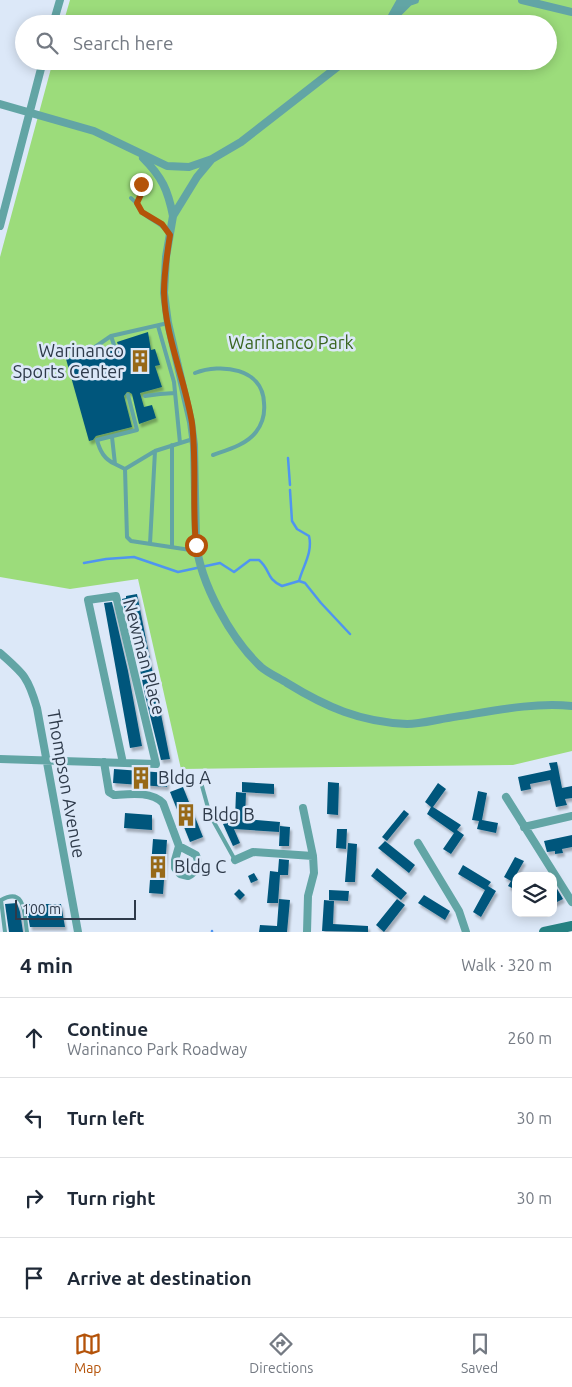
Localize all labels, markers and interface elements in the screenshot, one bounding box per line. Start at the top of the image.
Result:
search box [15,15,557,70]
icon: search [33,29,61,57]
text: Search here [73,32,173,54]
route end [130,173,153,196]
park label: Warinanco Park [228,332,354,352]
place label: Warinanco Sports Center [13,340,124,381]
building icon: Warinanco Sports Center [127,348,153,374]
route start [185,534,208,557]
street label: Newman Place [120,597,170,717]
street label: Thompson Avenue [44,708,90,860]
building icon: Bldg A [128,765,154,791]
place label: Bldg A [158,767,211,787]
building icon: Bldg B [173,802,199,828]
place label: Bldg B [202,804,255,824]
building icon: Bldg C [145,854,171,880]
place label: Bldg C [174,856,226,876]
map controls [512,872,557,917]
button: layers [512,872,557,917]
scale bar [15,897,136,920]
text: 100 m [22,901,61,917]
text: 4 min [20,953,73,977]
text: Walk · 320 m [461,956,552,974]
text: Continue [67,1018,148,1040]
icon: ahead [20,1024,48,1052]
text: 260 m [507,1029,552,1047]
text: Warinanco Park Roadway [67,1040,247,1058]
icon: left [20,1104,48,1132]
text: Turn left [67,1107,145,1129]
text: 30 m [516,1109,552,1127]
icon: right [20,1184,48,1212]
text: Turn right [67,1187,155,1209]
text: 30 m [516,1189,552,1207]
icon: arrive [20,1264,48,1292]
text: Arrive at destination [67,1267,252,1289]
tab: Map [74,1330,102,1376]
tab: Directions [249,1330,313,1376]
tab: Saved [461,1330,498,1376]

